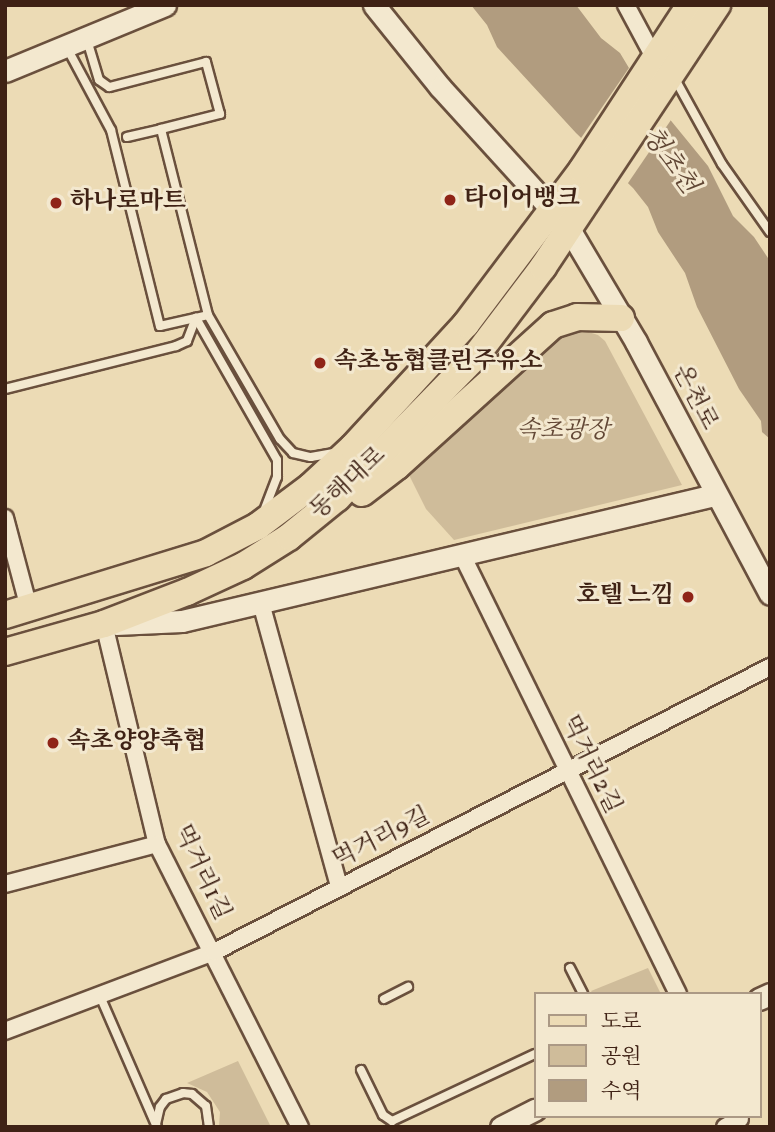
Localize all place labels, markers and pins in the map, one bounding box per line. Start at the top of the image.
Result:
place label: 타이어뱅크 [464,186,580,214]
place label: 하나로마트 [70,189,186,217]
marker: 타이어뱅크 [442,192,458,208]
marker: 하나로마트 [48,195,64,211]
place label: 속초농협클린주유소 [334,349,543,377]
marker: 속초농협클린주유소 [312,355,328,371]
place label: 호텔 느낌 [576,583,674,611]
marker: 호텔 느낌 [680,589,696,605]
place label: 속초양양축협 [67,729,206,757]
marker: 속초양양축협 [45,735,61,751]

